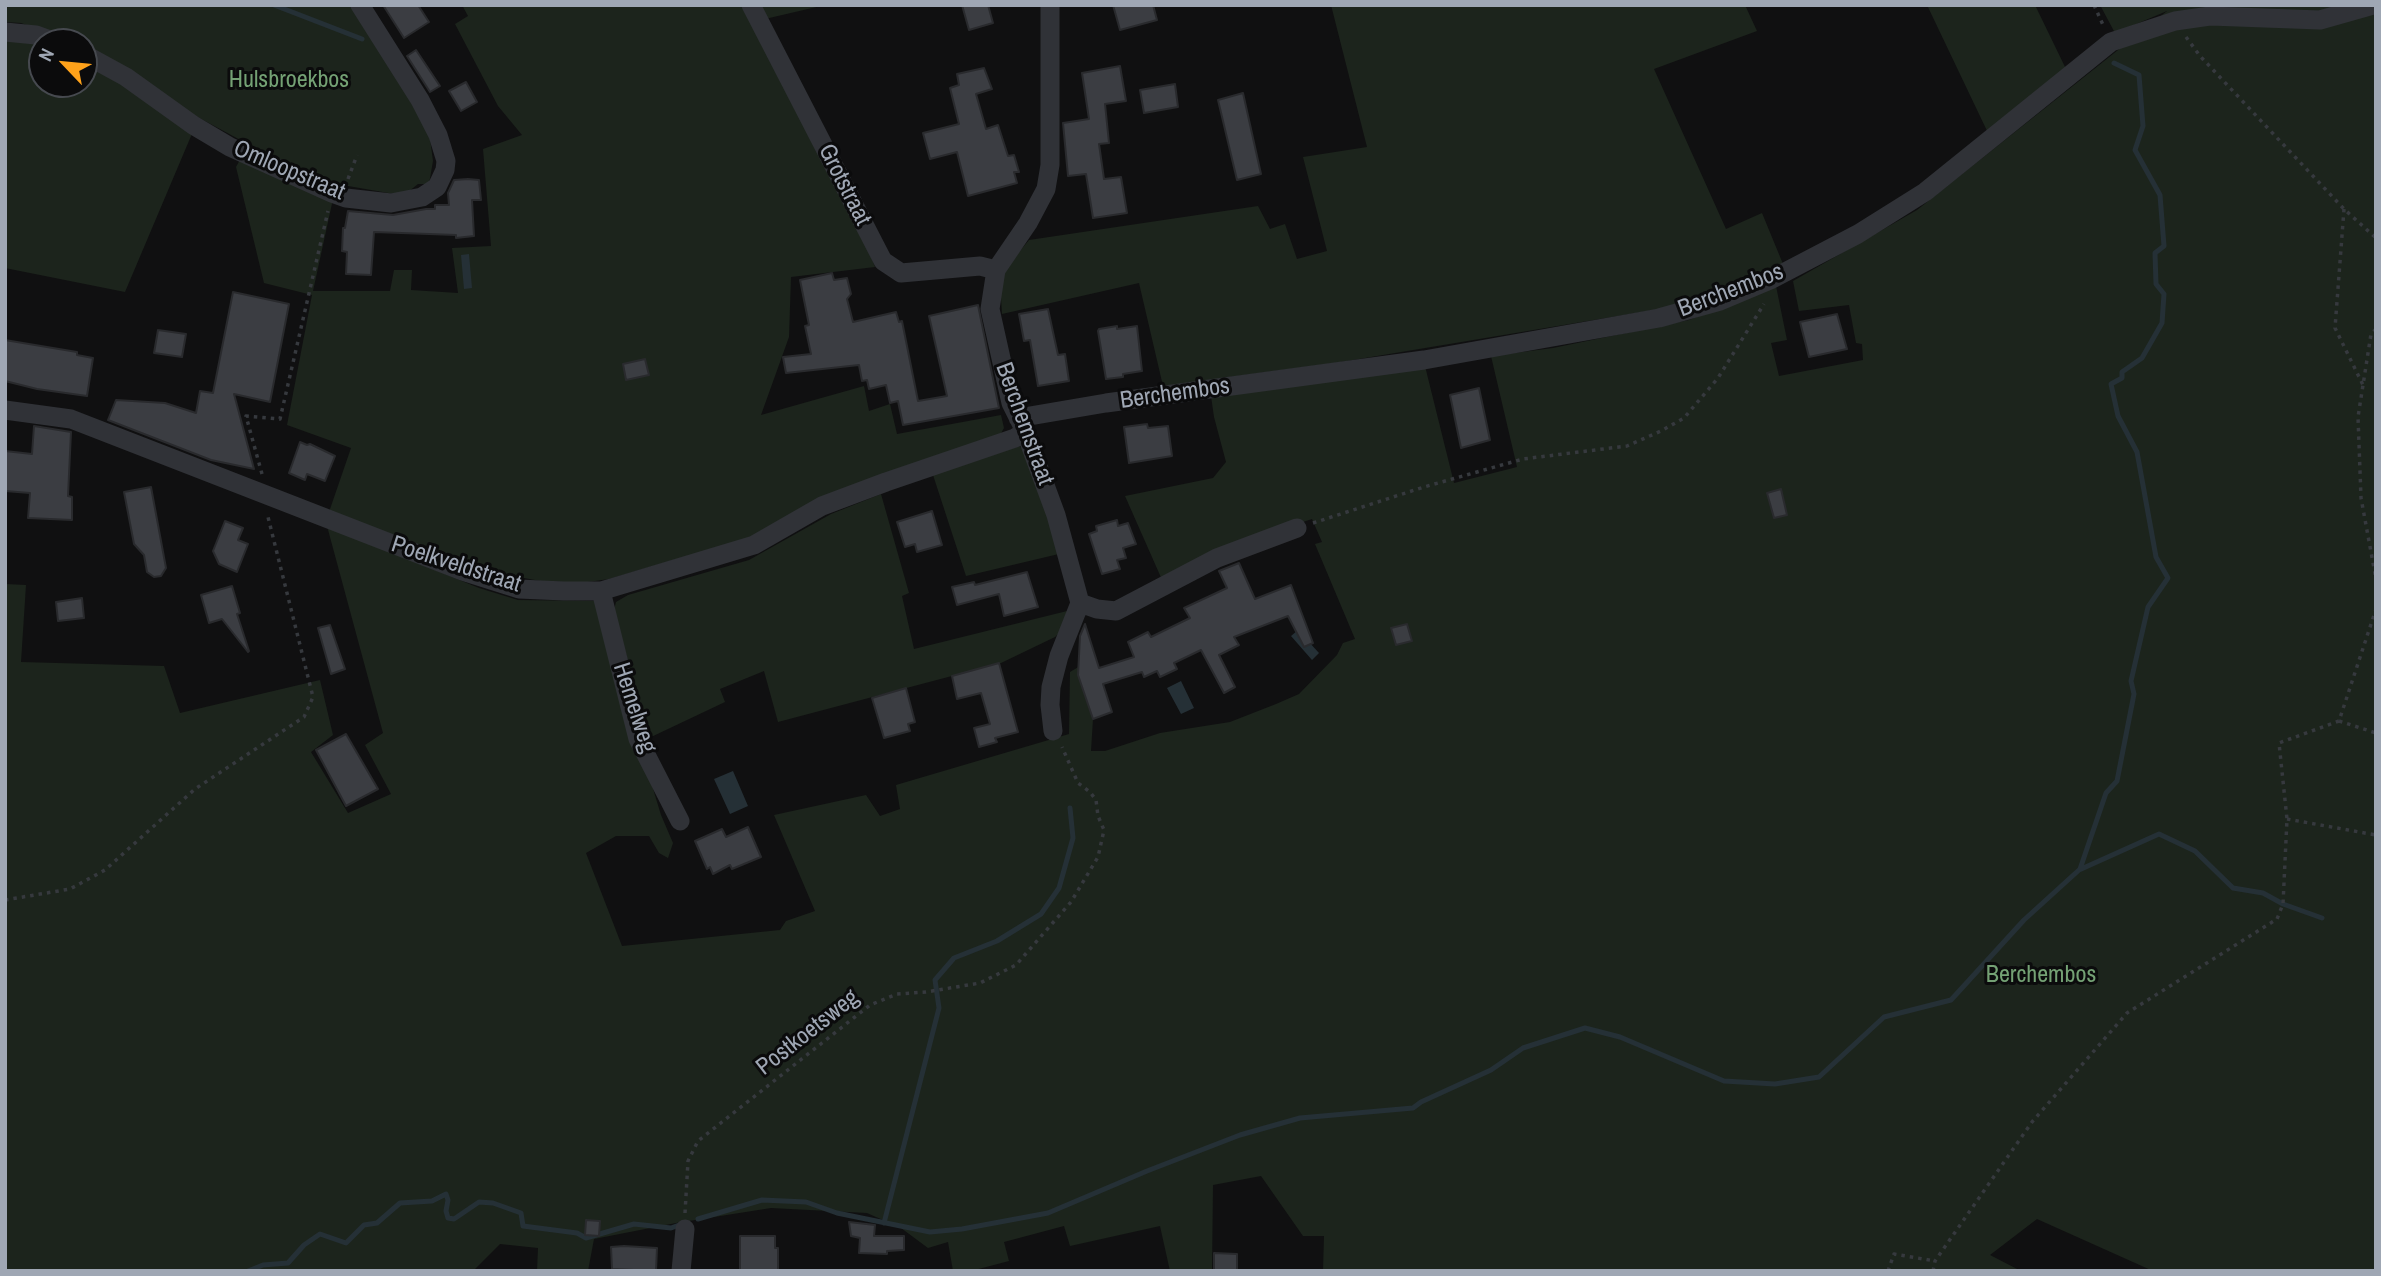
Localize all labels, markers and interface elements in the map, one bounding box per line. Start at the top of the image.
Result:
north arrow [28,28,98,98]
text: N [32,44,60,65]
park label: Hulsbroekbos [229,67,349,95]
street label: Omloopstraat [229,135,349,207]
street label: Grotstraat [811,139,877,231]
street label: Berchembos [1674,258,1788,324]
street label: Berchemstraat [989,359,1059,489]
street label: Berchembos [1118,372,1232,416]
street label: Poelkveldstraat [388,531,524,599]
street label: Hemelweg [606,659,662,757]
park label: Berchembos [1986,962,2096,990]
street label: Postkoetsweg [751,984,865,1082]

